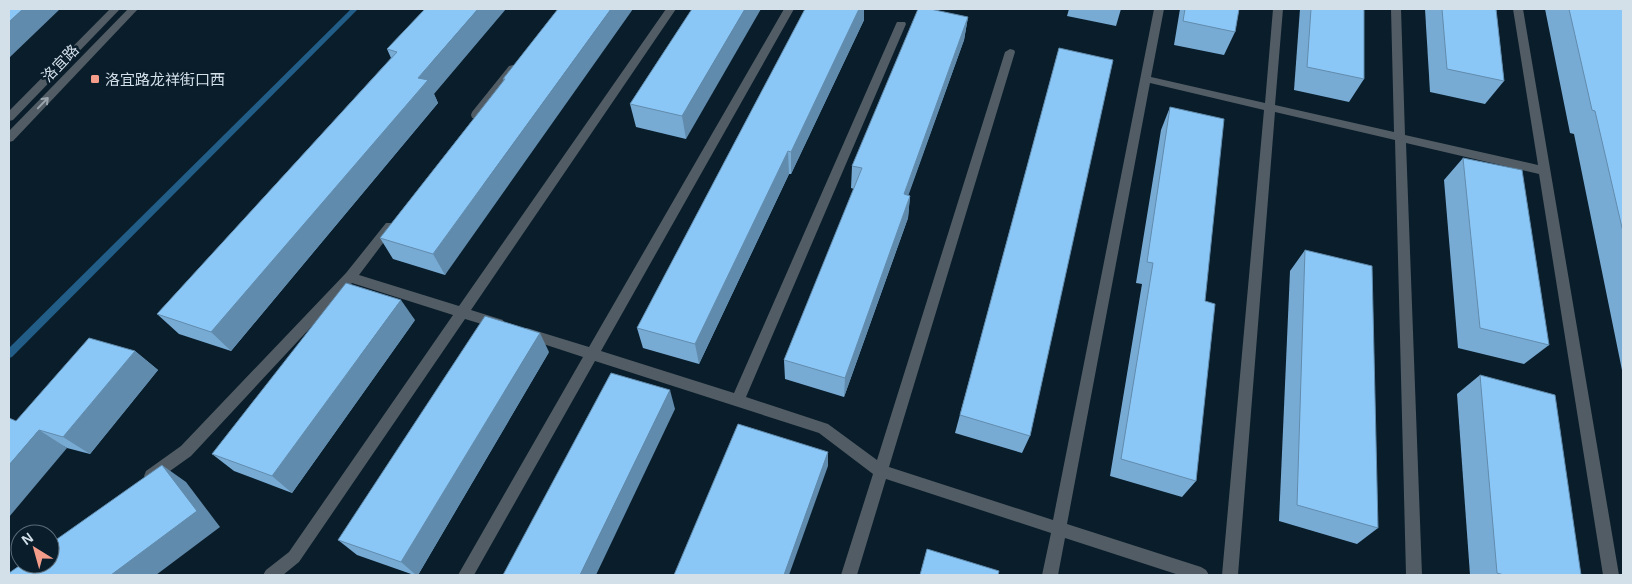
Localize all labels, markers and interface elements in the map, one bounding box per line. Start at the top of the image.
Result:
street label: 洛宜路 [38,41,82,85]
place label: 洛宜路龙祥街口西 [105,71,225,88]
marker: 洛宜路龙祥街口西 [89,73,101,85]
one-way arrow [36,97,48,109]
north arrow [10,524,60,574]
text: N [18,529,36,548]

